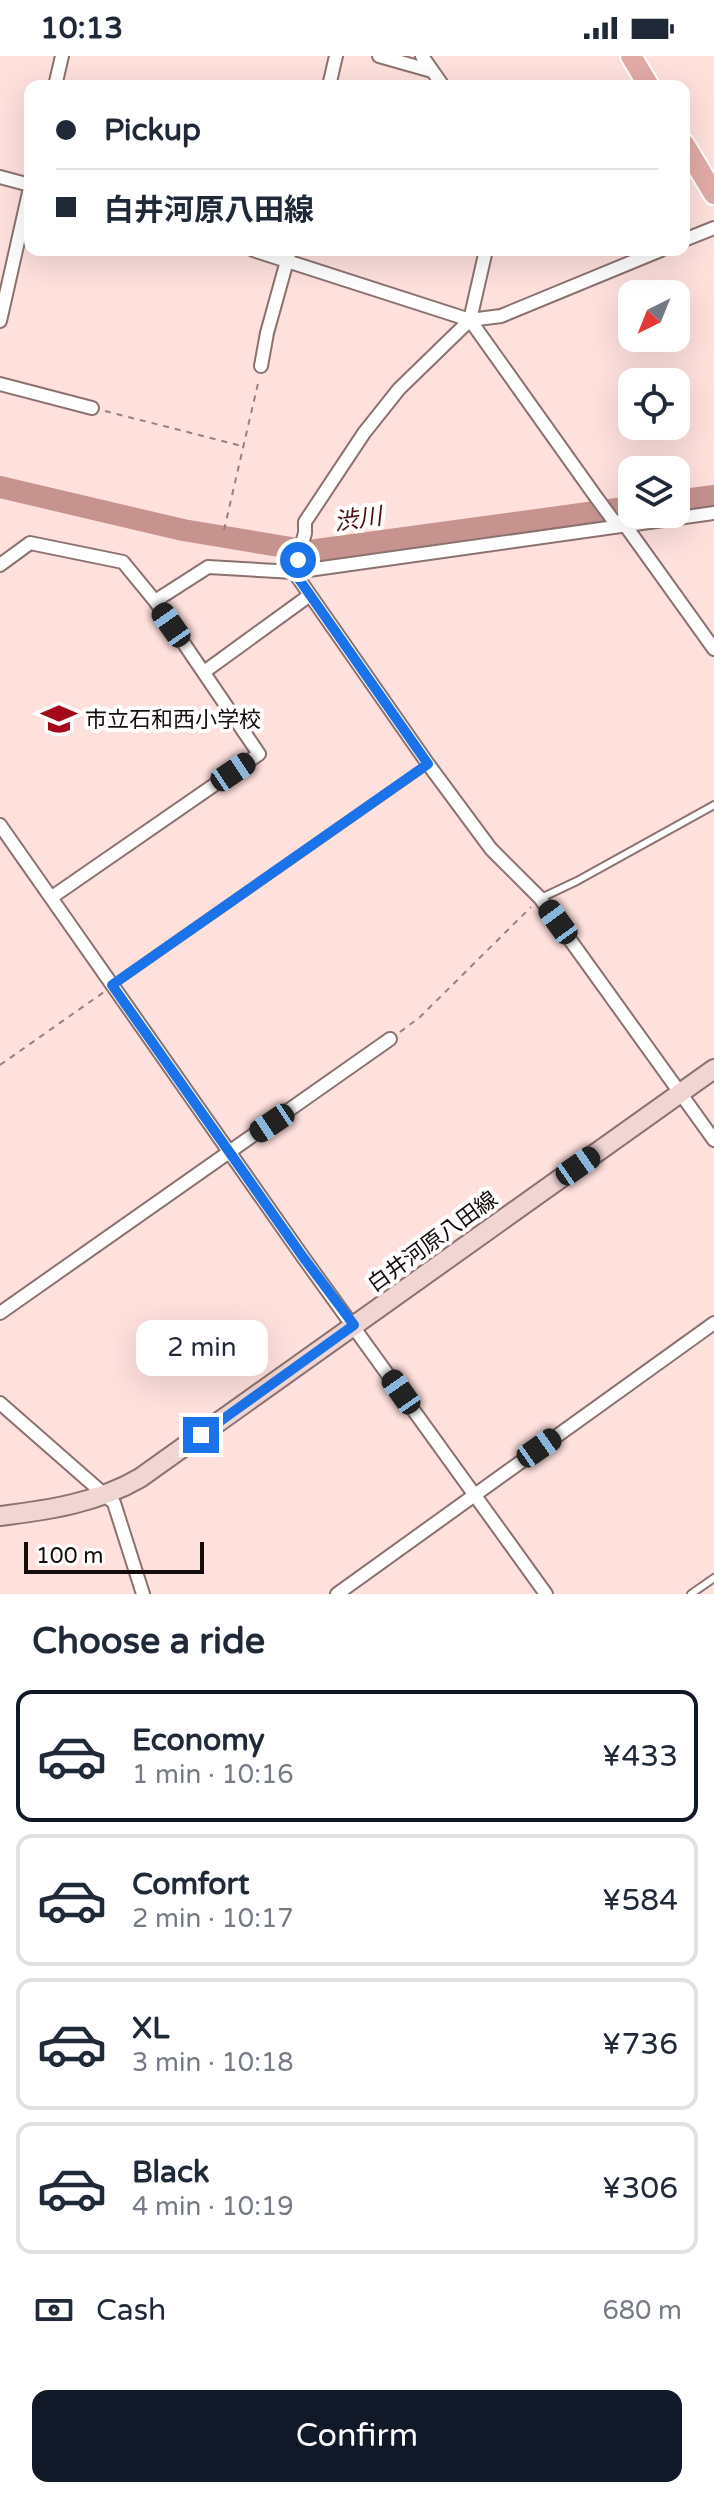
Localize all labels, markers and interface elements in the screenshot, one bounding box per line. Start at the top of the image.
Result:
text: 10:13 [40,10,123,47]
text: Pickup [104,112,201,149]
text: 白井河原八田線 [104,192,314,229]
north arrow [618,280,690,352]
map controls [618,280,690,528]
button: locate [618,368,690,440]
button: layers [618,456,690,528]
water label: 渋川 [332,501,387,537]
route start [280,542,316,578]
car [147,598,195,652]
school or university icon: 市立石和西小学校 [40,700,78,738]
place label: 市立石和西小学校 [85,707,261,733]
car [206,749,260,795]
car [534,896,582,948]
car [245,1100,299,1146]
car [551,1142,605,1190]
street label: 白井河原八田線 [363,1186,503,1298]
callout: 2 min [135,1319,267,1375]
text: 2 min [167,1332,237,1363]
car [377,1365,425,1419]
route end [183,1417,219,1453]
car [512,1424,566,1472]
scale bar [24,1538,204,1574]
text: 100 m [36,1543,103,1569]
text: Choose a ride [32,1620,265,1663]
icon: car [36,1720,108,1792]
text: Economy [132,1722,265,1759]
text: ¥433 [602,1738,678,1775]
text: 1 min · 10:16 [132,1759,294,1790]
icon: car [36,1864,108,1936]
text: Comfort [132,1866,250,1903]
text: ¥584 [602,1882,678,1919]
text: 2 min · 10:17 [132,1903,294,1934]
icon: car [36,2008,108,2080]
text: XL [132,2010,169,2047]
text: ¥736 [602,2026,678,2063]
text: 3 min · 10:18 [132,2047,294,2078]
icon: car [36,2152,108,2224]
text: Black [132,2154,209,2191]
text: ¥306 [602,2170,678,2207]
text: 4 min · 10:19 [132,2191,294,2222]
icon: cash [32,2288,76,2332]
text: Cash [96,2292,166,2329]
text: 680 m [602,2295,682,2326]
button: Confirm [32,2390,682,2482]

